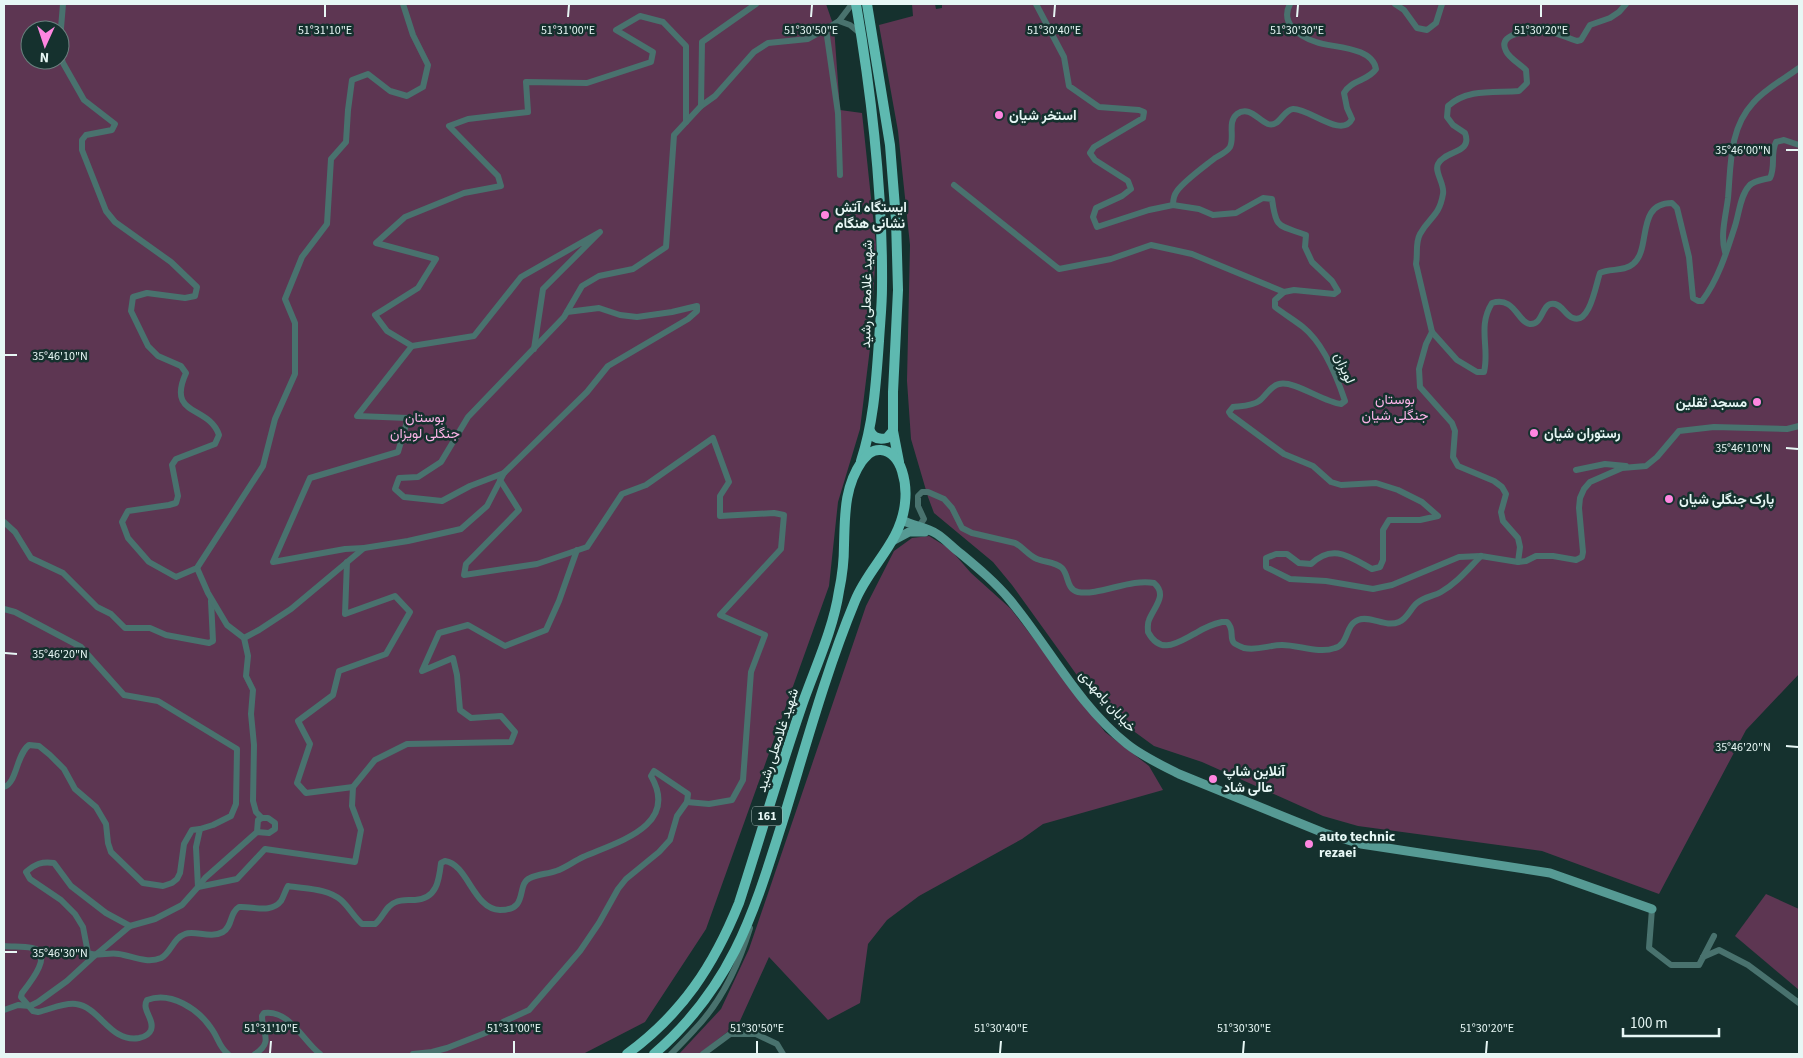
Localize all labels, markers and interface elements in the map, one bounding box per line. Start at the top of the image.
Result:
north arrow [20,20,70,70]
text: 51°31'10"E [298,22,352,39]
text: 51°31'00"E [541,22,595,39]
text: 51°30'50"E [784,22,838,39]
text: 51°30'40"E [1027,22,1081,39]
text: 51°30'30"E [1270,22,1324,39]
text: 51°30'20"E [1514,22,1568,39]
text: N [39,47,50,67]
place label: استخر شیان [1009,106,1077,126]
marker: استخر شیان [993,109,1005,121]
text: 35°46'00"N [1715,142,1771,159]
place label: ایستگاه آتش نشانی هنگام [835,198,907,234]
marker: ایستگاه آتش نشانی هنگام [819,209,831,221]
street label: شهید غلامعلی رشید [856,240,878,348]
text: 35°46'10"N [32,348,88,365]
street label: لویزان [1328,350,1360,387]
park label: بوستان جنگلی شیان [1362,390,1428,426]
place label: مسجد ثقلین [1676,393,1747,413]
marker: مسجد ثقلین [1751,396,1763,408]
park label: بوستان جنگلی لویزان [390,408,460,444]
place label: رستوران شیان [1544,424,1621,444]
marker: رستوران شیان [1528,427,1540,439]
text: 35°46'10"N [1715,440,1771,457]
place label: پارک جنگلی شیان [1679,490,1774,510]
marker: پارک جنگلی شیان [1663,493,1675,505]
text: 35°46'20"N [32,646,88,663]
street label: خیابان یامهدی [1074,666,1141,737]
street label: شهید غلامعلی رشید [752,686,804,795]
text: 35°46'20"N [1715,739,1771,756]
place label: آنلاین شاپ عالی شاد [1223,762,1286,798]
marker: آنلاین شاپ عالی شاد [1207,773,1219,785]
road number: 161 [752,806,782,826]
place label: auto technic rezaei [1319,827,1396,863]
marker: auto technic rezaei [1303,838,1315,850]
text: 35°46'30"N [32,945,88,962]
scale bar [1623,1006,1719,1038]
text: 100 m [1630,1013,1668,1034]
text: 51°31'10"E [244,1020,298,1037]
text: 51°31'00"E [487,1020,541,1037]
text: 51°30'50"E [730,1020,784,1037]
text: 51°30'40"E [974,1020,1028,1037]
text: 51°30'30"E [1217,1020,1271,1037]
text: 51°30'20"E [1460,1020,1514,1037]

